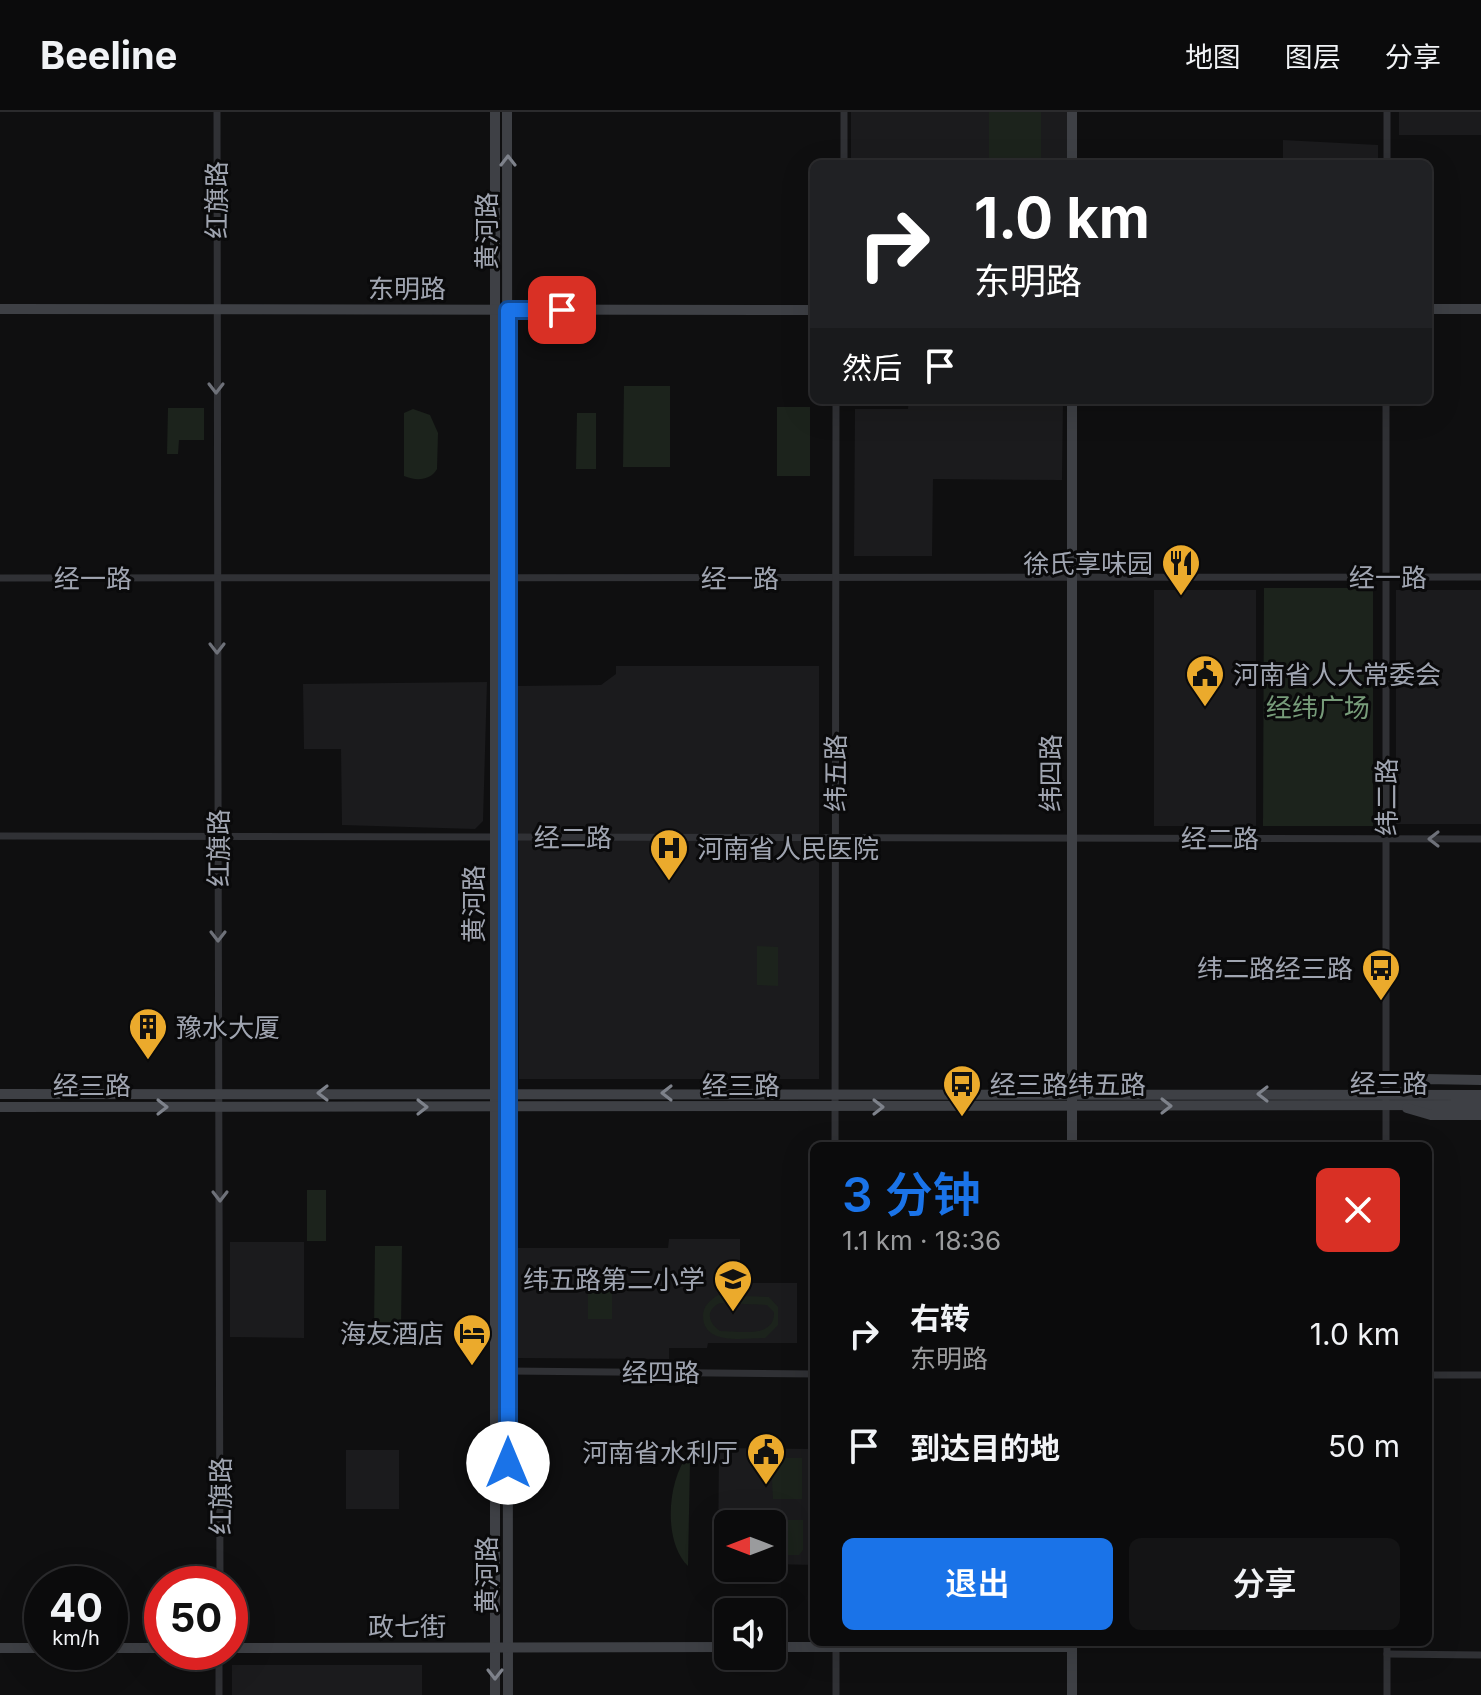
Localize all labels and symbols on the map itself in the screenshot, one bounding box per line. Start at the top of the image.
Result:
one-way arrow [499,154,517,167]
street label: 红旗路 [201,161,232,239]
street label: 黄河路 [471,192,502,270]
street label: 东明路 [368,273,446,304]
pin [528,276,596,344]
one-way arrow [207,382,225,395]
restaurant icon: 徐氏享味园 [1160,542,1202,597]
place label: 徐氏享味园 [1023,548,1153,579]
street label: 经一路 [1349,562,1427,593]
street label: 经一路 [54,563,132,594]
street label: 经一路 [701,563,779,594]
one-way arrow [208,642,226,655]
public building icon: 河南省人大常委会 [1184,653,1226,708]
place label: 河南省人大常委会 [1233,659,1441,690]
park label: 经纬广场 [1266,692,1370,723]
street label: 纬五路 [820,734,851,812]
street label: 纬四路 [1035,734,1066,812]
street label: 纬二路 [1371,758,1402,836]
street label: 红旗路 [203,809,234,887]
street label: 经二路 [534,822,612,853]
street label: 经二路 [1181,823,1259,854]
hospital icon: 河南省人民医院 [648,827,690,882]
one-way arrow [1427,830,1440,848]
place label: 河南省人民医院 [697,833,879,864]
street label: 黄河路 [458,865,489,943]
one-way arrow [210,930,227,943]
bus stop icon: 纬二路经三路 [1360,947,1402,1002]
place label: 纬二路经三路 [1197,953,1353,984]
building icon: 豫水大厦 [127,1006,169,1061]
place label: 豫水大厦 [176,1012,280,1043]
bus stop icon: 经三路纬五路 [941,1063,983,1118]
street label: 经三路 [1350,1068,1428,1099]
place label: 经三路纬五路 [990,1069,1146,1100]
street label: 经三路 [53,1070,131,1101]
street label: 经三路 [702,1070,780,1101]
one-way arrow [316,1084,329,1102]
one-way arrow [660,1084,673,1102]
one-way arrow [1256,1085,1269,1103]
one-way arrow [1160,1097,1173,1115]
one-way arrow [156,1098,169,1116]
one-way arrow [416,1098,429,1116]
one-way arrow [872,1098,885,1116]
one-way arrow [211,1190,229,1203]
school or university icon: 纬五路第二小学 [712,1258,754,1313]
place label: 纬五路第二小学 [523,1264,705,1295]
hotel icon: 海友酒店 [451,1312,493,1367]
place label: 海友酒店 [340,1318,444,1349]
street label: 经四路 [622,1357,700,1388]
position arrow [466,1421,550,1505]
public building icon: 河南省水利厅 [745,1431,787,1486]
place label: 河南省水利厅 [582,1437,738,1468]
street label: 红旗路 [205,1457,236,1535]
north arrow [714,1510,786,1582]
street label: 黄河路 [471,1536,502,1614]
speed limit sign: 50 [144,1566,248,1670]
street label: 政七街 [368,1611,446,1642]
one-way arrow [486,1668,504,1681]

